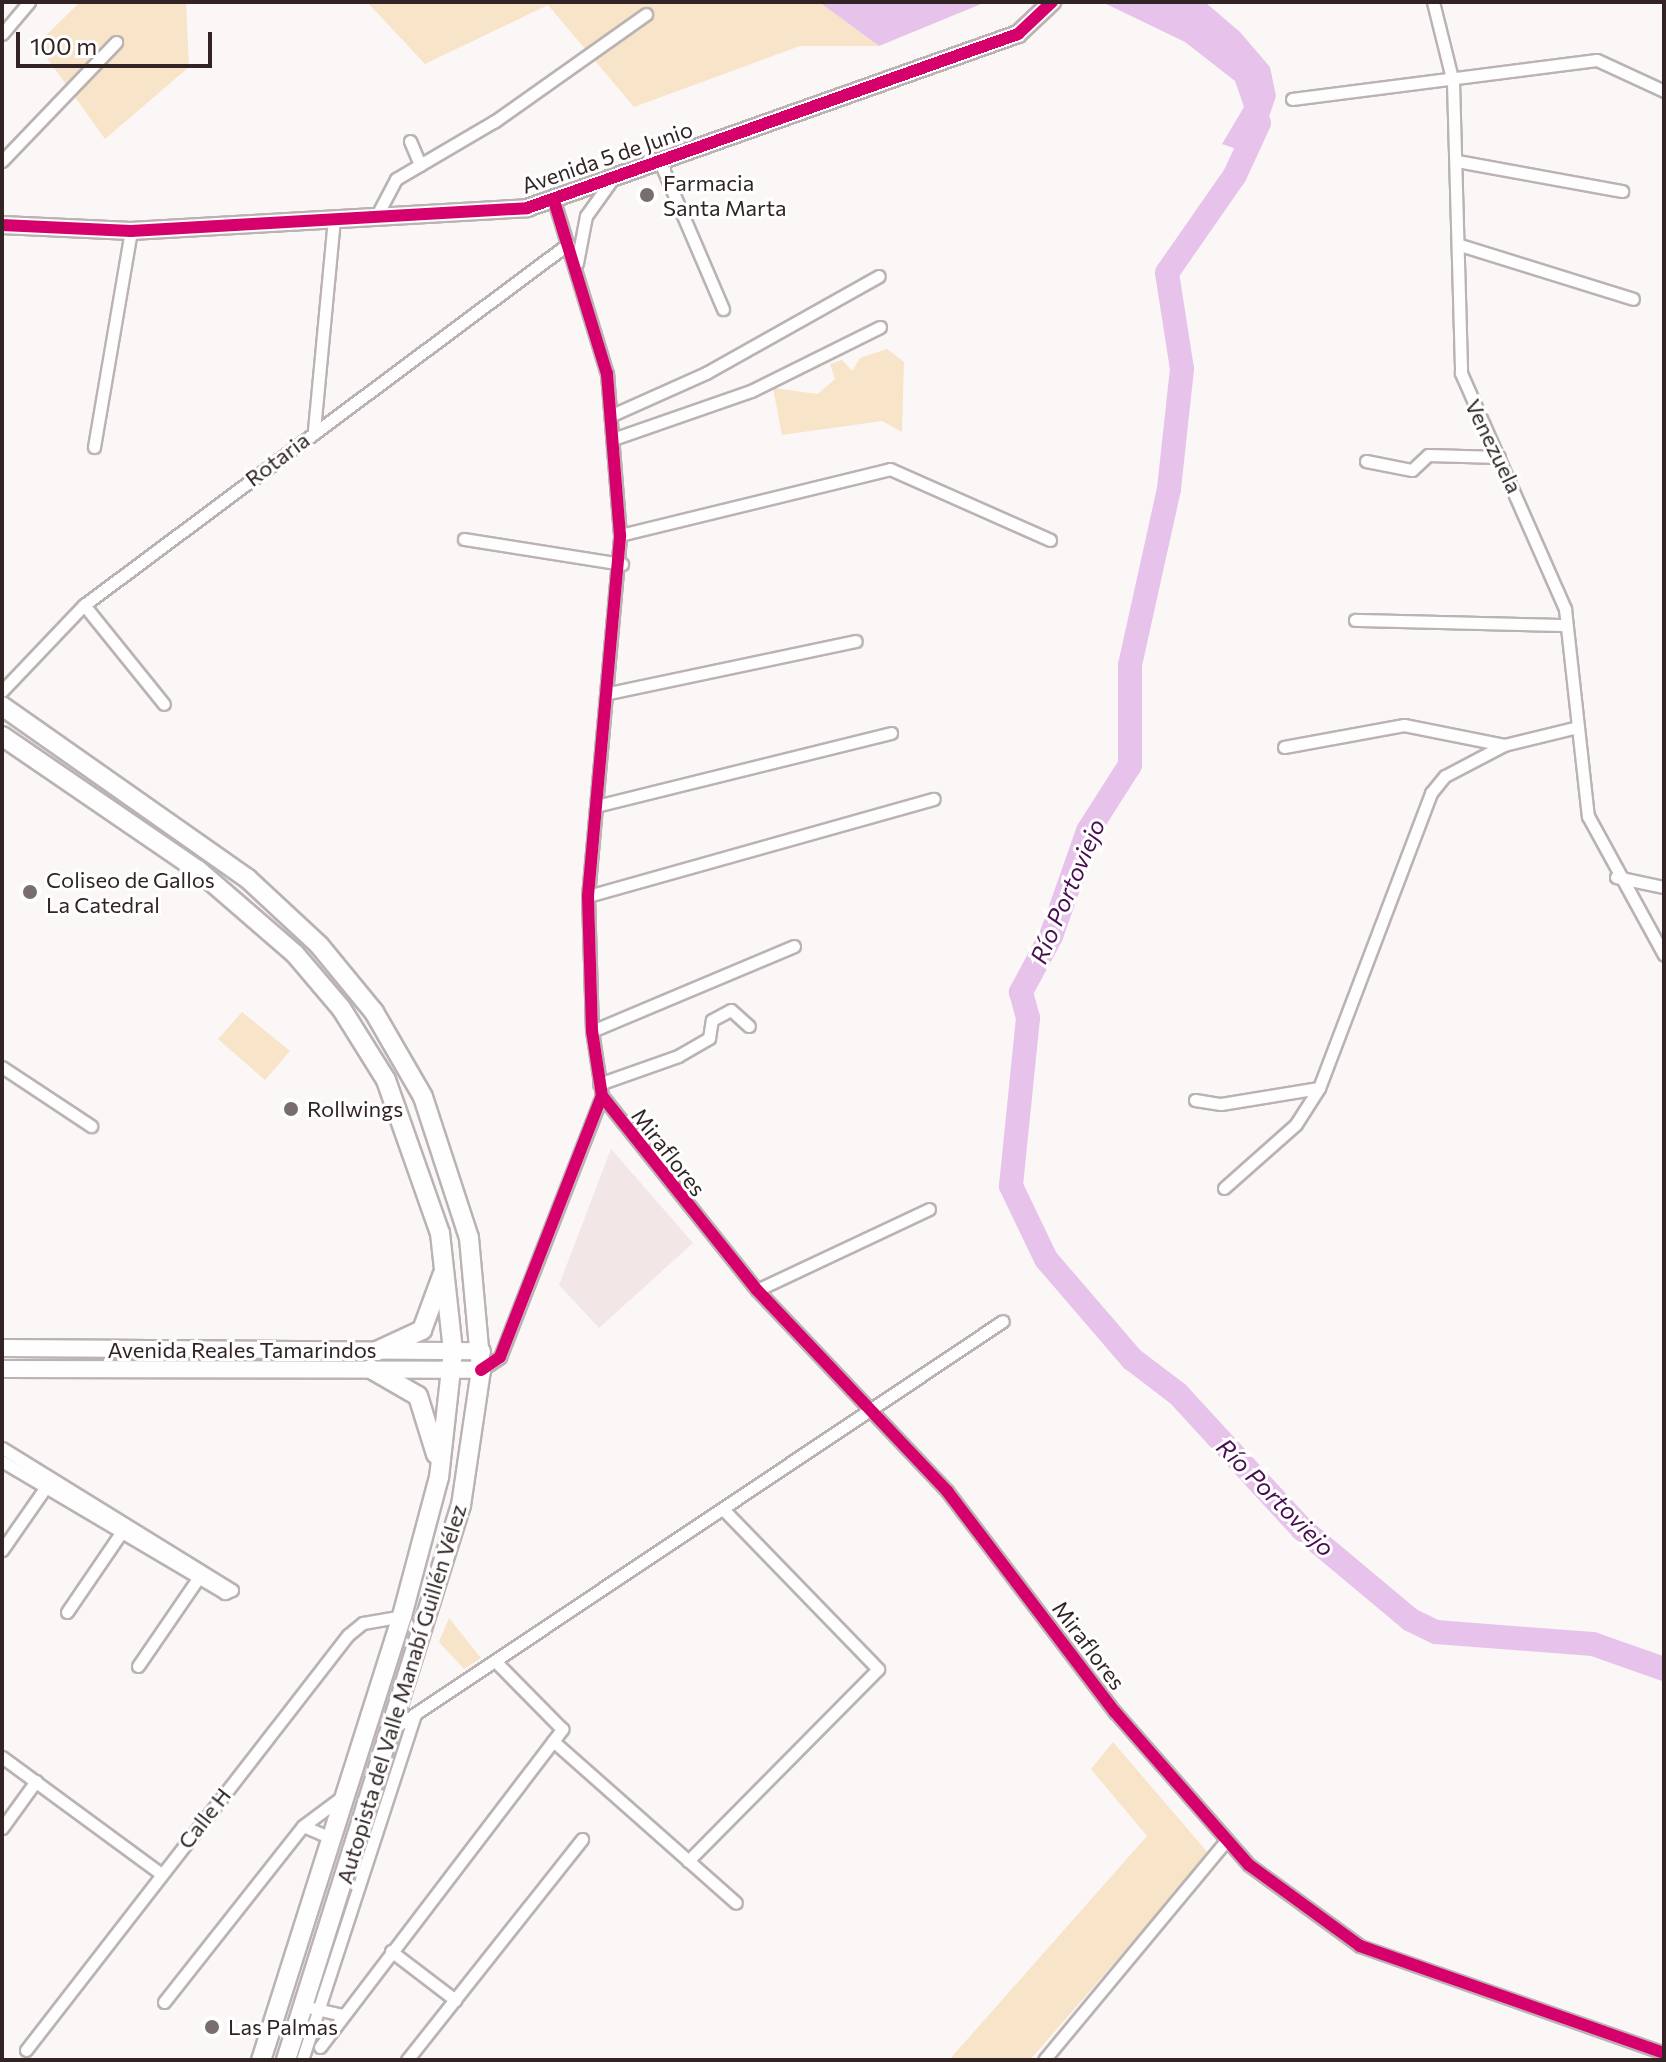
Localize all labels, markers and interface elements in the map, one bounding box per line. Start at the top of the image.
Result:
scale bar [20,16,216,66]
text: 100 m [30,31,97,60]
street label: Avenida 5 de Junio [518,115,696,199]
place label: Farmacia Santa Marta [663,169,786,220]
marker: Farmacia Santa Marta [638,186,656,204]
street label: Venezuela [1460,395,1528,497]
street label: Rotaria [240,426,314,492]
water label: Río Portoviejo [1024,814,1110,968]
place label: Coliseo de Gallos La Catedral [46,866,215,918]
marker: Coliseo de Gallos La Catedral [21,883,39,901]
place label: Rollwings [307,1096,403,1122]
marker: Rollwings [282,1100,300,1118]
street label: Miraflores [627,1103,711,1201]
street label: Avenida Reales Tamarindos [107,1337,377,1363]
water label: Río Portoviejo [1211,1432,1341,1562]
street label: Autopista del Valle Manabí Guillén Vélez [331,1501,471,1887]
street label: Miraflores [1047,1595,1131,1695]
street label: Calle H [172,1782,236,1854]
place label: Las Palmas [228,2014,338,2040]
marker: Las Palmas [203,2018,221,2036]

